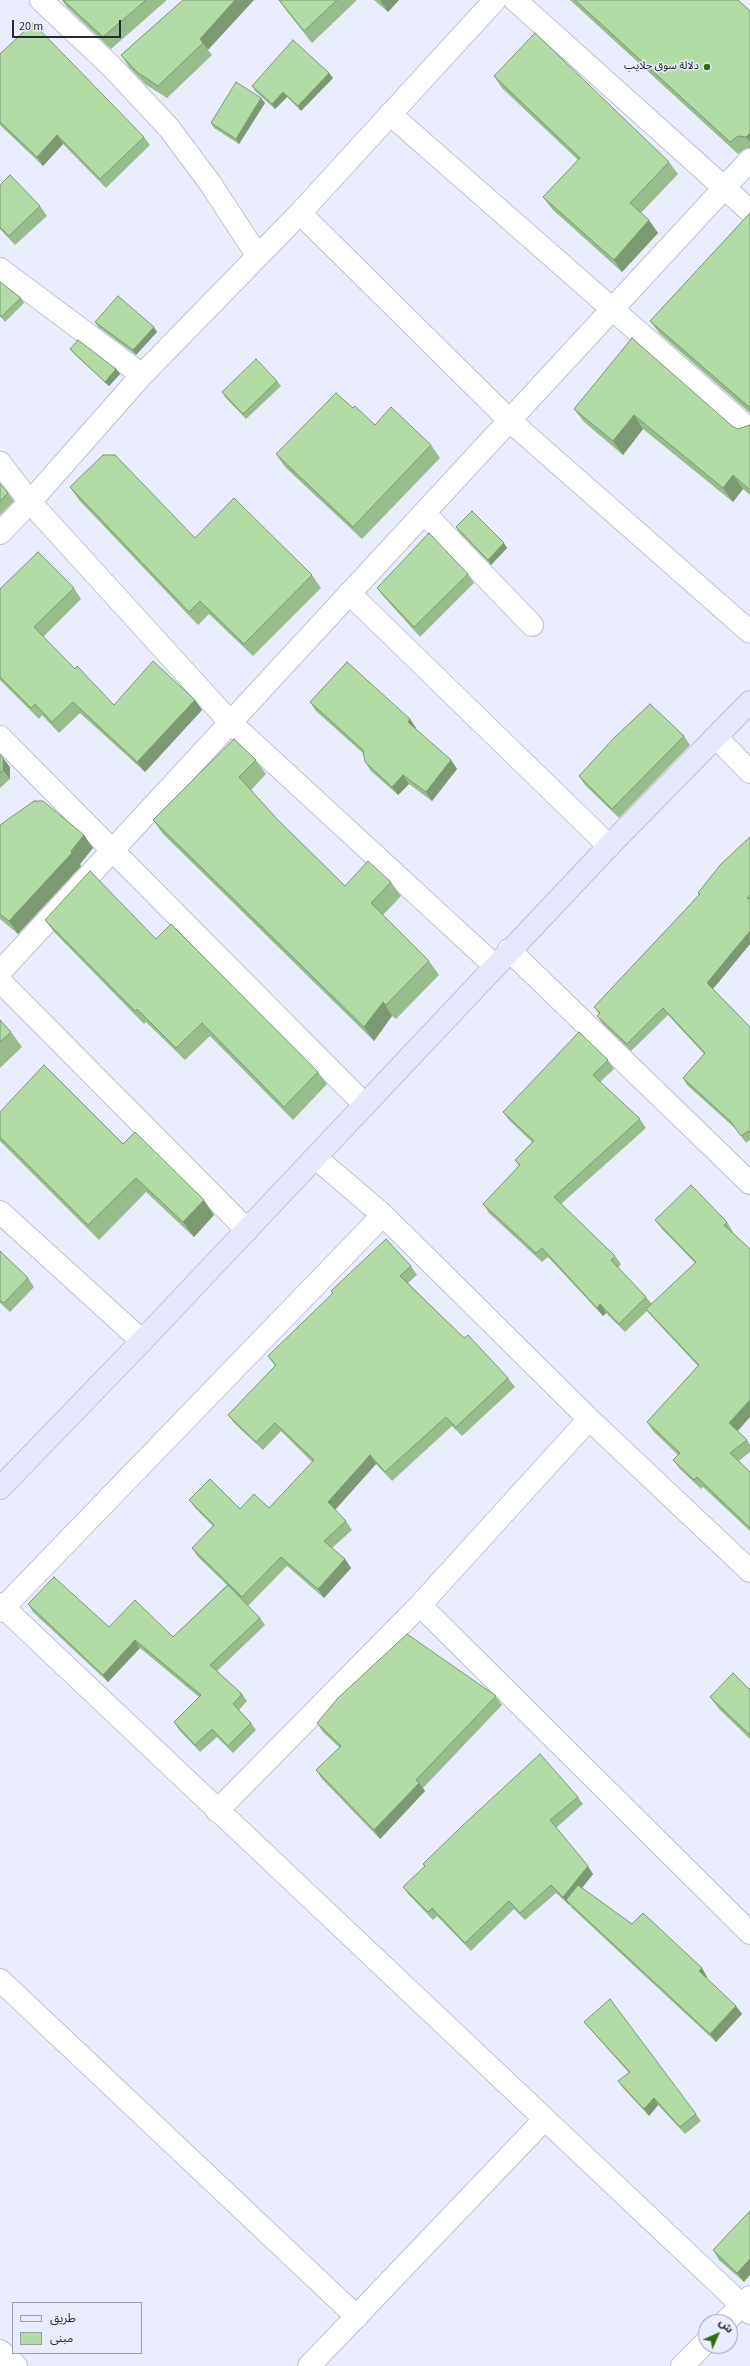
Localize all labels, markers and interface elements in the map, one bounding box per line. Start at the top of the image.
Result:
scale bar [14,12,123,38]
text: 20 m [19,18,43,35]
place label: دلالة سوق حلايب [624,60,699,74]
marker: دلالة سوق حلايب [702,62,712,72]
legend [12,2302,142,2354]
text: طريق [50,2310,76,2327]
north arrow [698,2314,738,2354]
text: ش [715,2315,737,2336]
text: مبنى [50,2330,73,2347]

